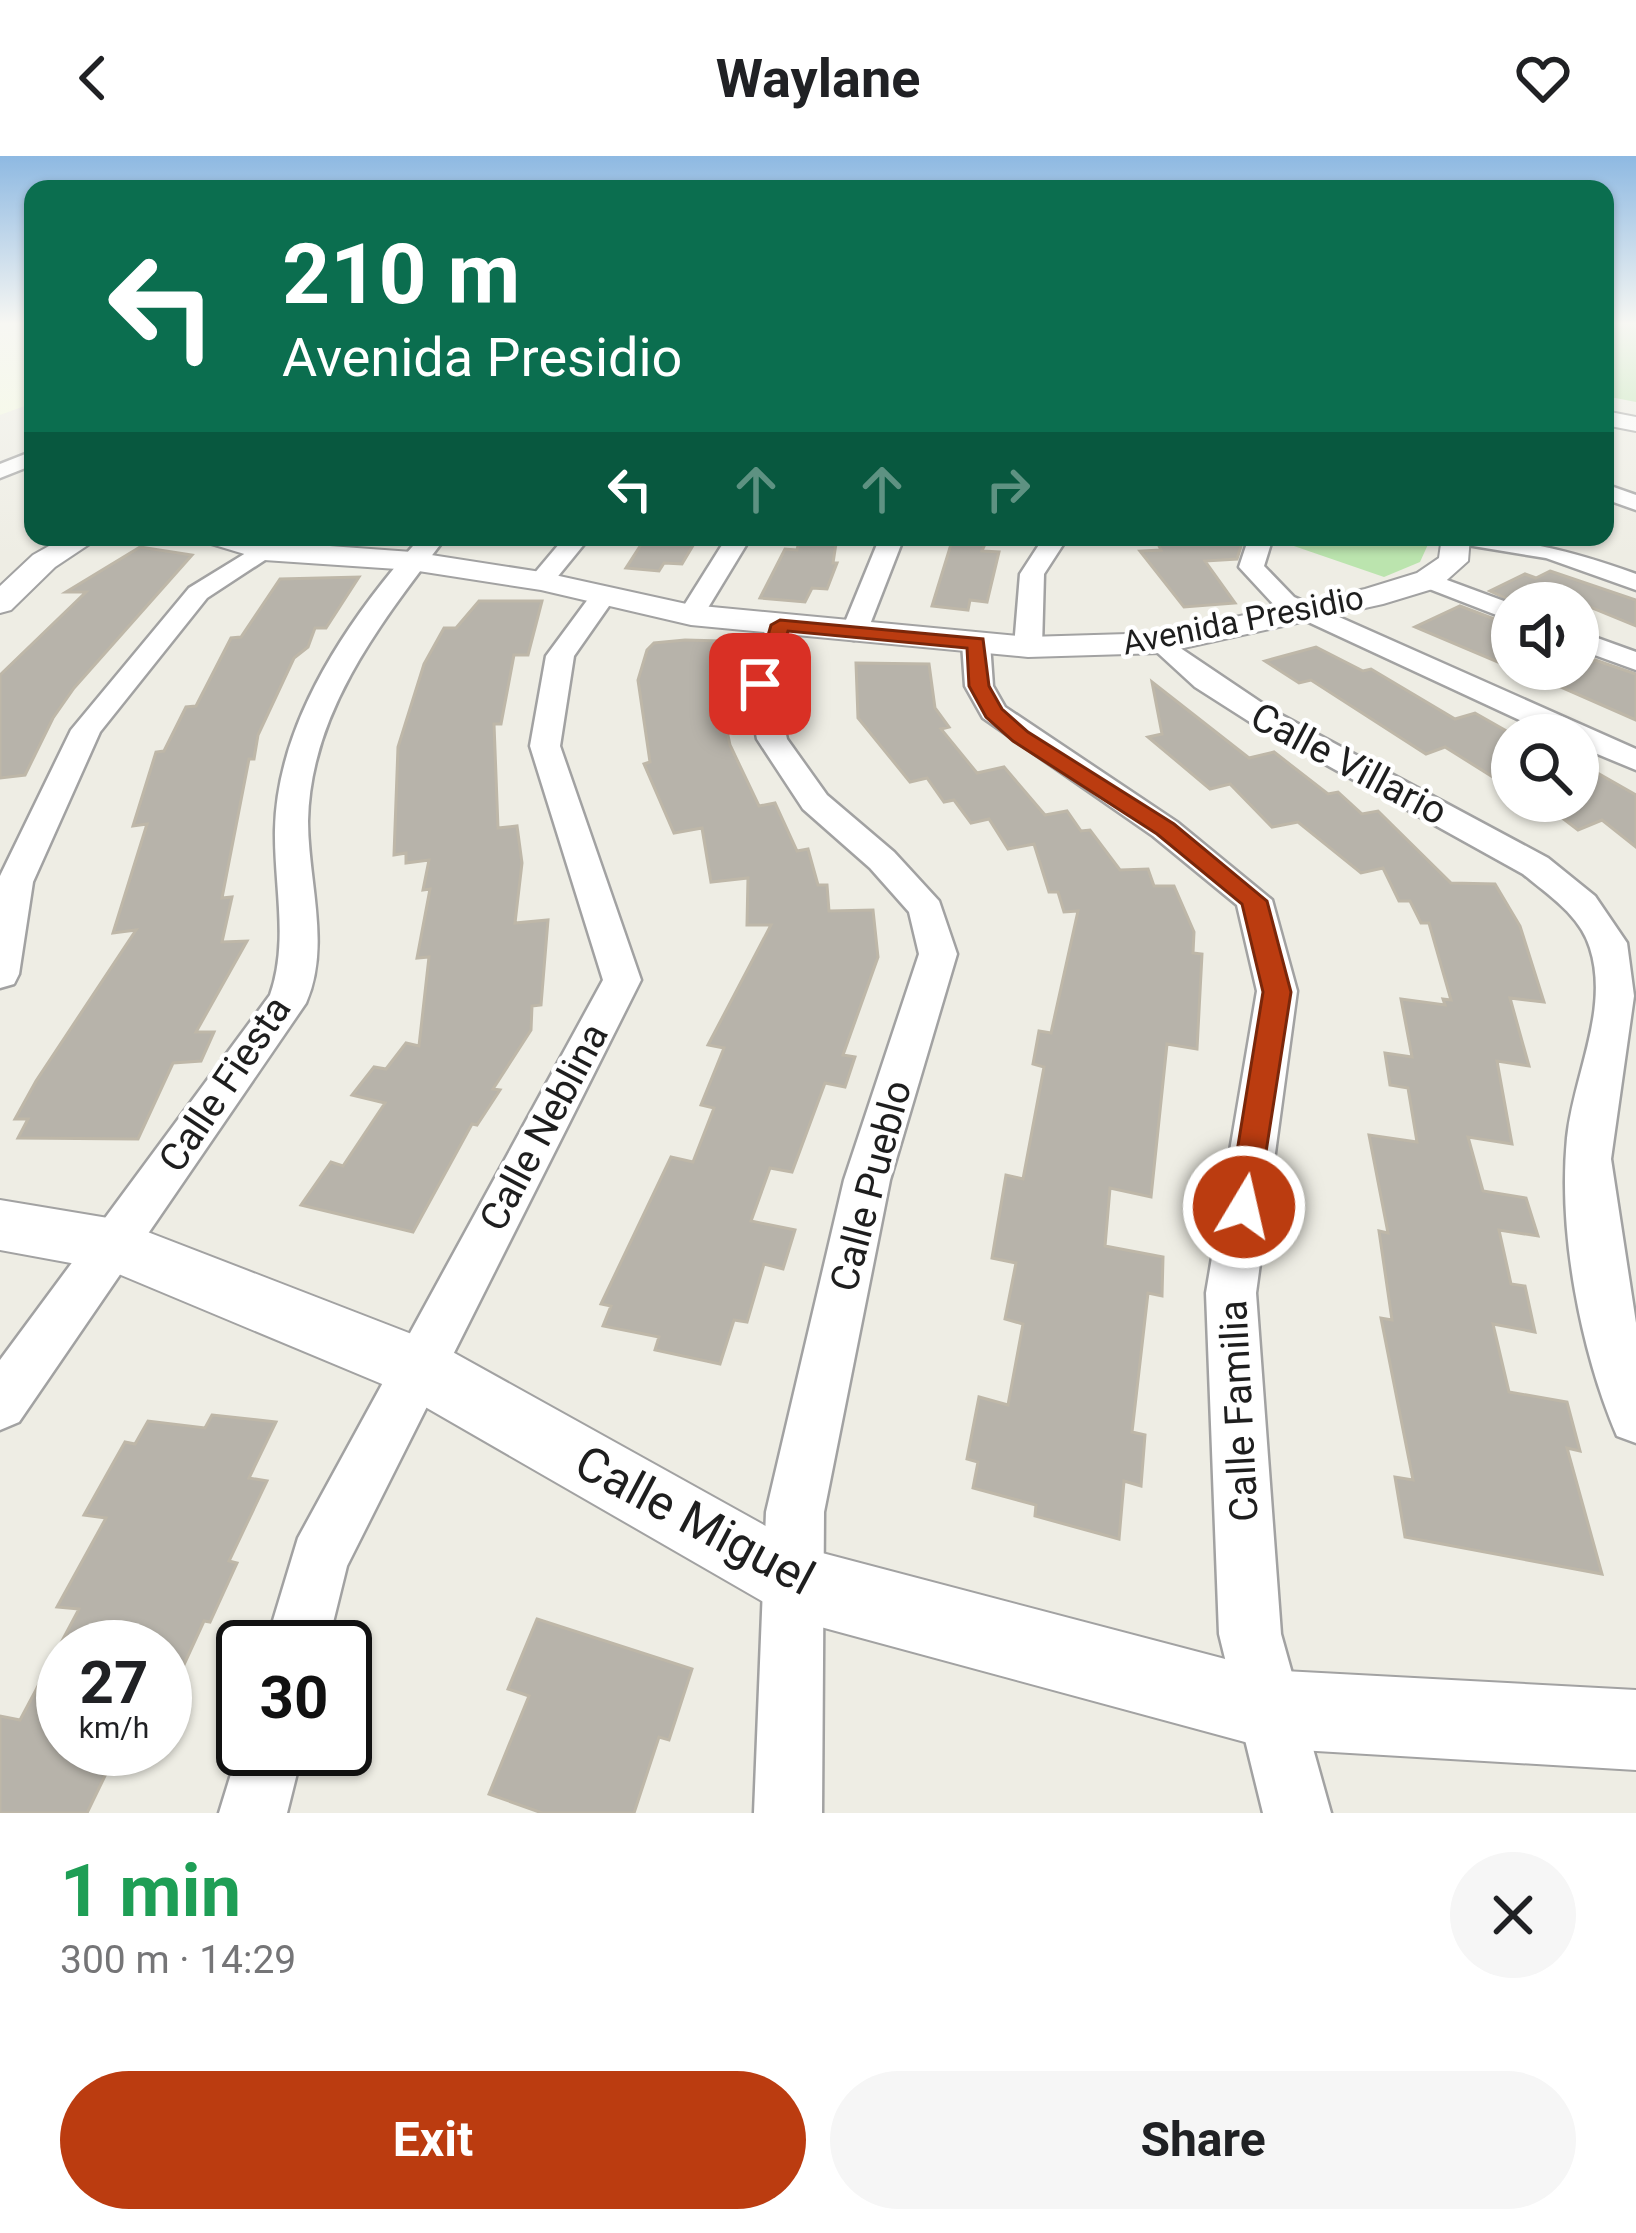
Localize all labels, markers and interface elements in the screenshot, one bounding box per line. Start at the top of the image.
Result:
icon: back [60,45,126,111]
icon: heart [1510,45,1576,111]
text: Waylane [716,47,920,110]
text: 210 m [282,225,520,324]
icon: left [84,228,240,384]
text: Avenida Presidio [282,326,682,389]
icon: left [597,456,663,522]
icon: ahead [723,456,789,522]
icon: ahead [849,456,915,522]
icon: right [975,456,1041,522]
street label: Avenida Presidio [1119,578,1367,662]
map controls [1491,582,1599,822]
button: sound [1491,582,1599,690]
pin [709,633,811,735]
icon: arrive [727,651,793,717]
street label: Calle Villario [1243,693,1455,835]
button: search [1491,714,1599,822]
street label: Calle Fiesta [150,988,300,1180]
street label: Calle Neblina [470,1016,618,1238]
street label: Calle Pueblo [821,1076,921,1296]
position arrow [1181,1144,1307,1270]
street label: Calle Familia [1210,1299,1268,1523]
street label: Calle Miguel [566,1433,824,1607]
speed limit sign: 30 [216,1620,372,1776]
text: 27 [80,1647,148,1718]
text: km/h [79,1710,149,1745]
text: 1 min [60,1849,241,1934]
button: close [1450,1852,1576,1978]
text: 300 m · 14:29 [60,1937,296,1983]
button: Exit [60,2071,806,2209]
button: Share [830,2071,1576,2209]

